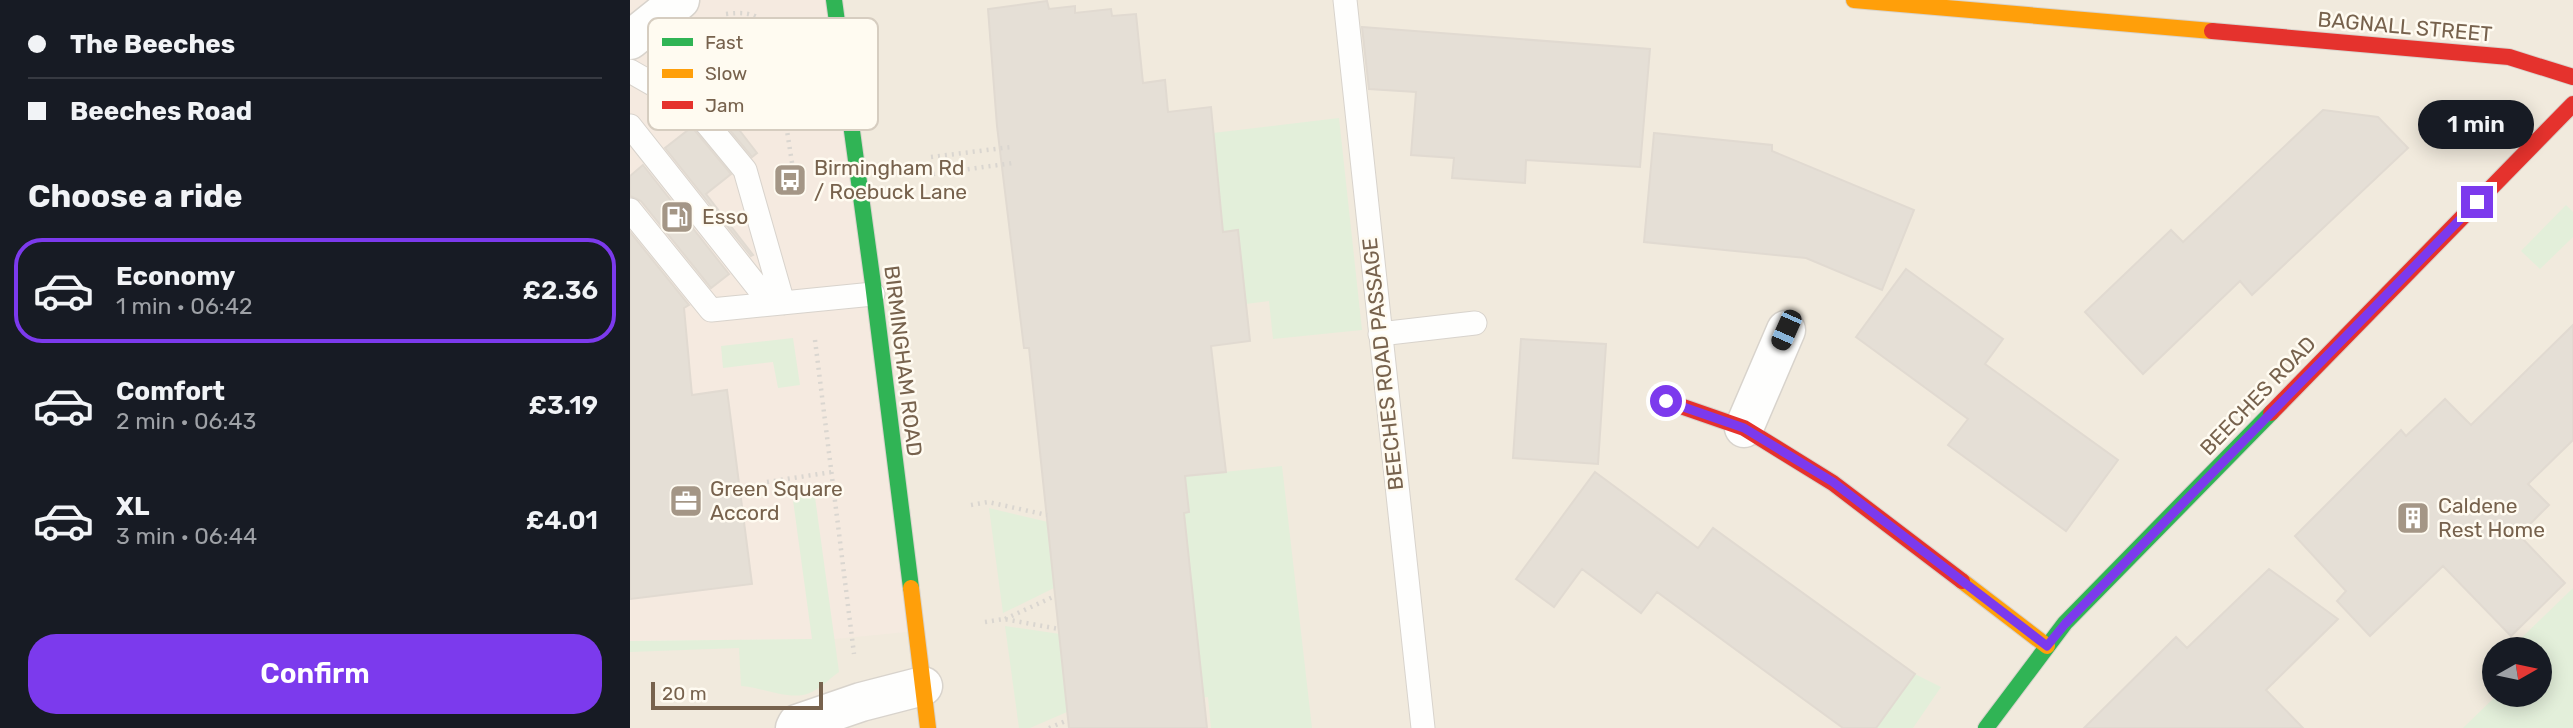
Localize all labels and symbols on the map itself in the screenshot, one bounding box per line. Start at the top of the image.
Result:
street label: BAGNALL STREET [2317,6,2493,47]
legend [648,18,878,130]
text: Fast [705,31,744,54]
text: Slow [705,62,747,85]
text: Jam [705,94,744,117]
callout: 1 min [2419,100,2535,150]
place label: Birmingham Rd / Roebuck Lane [814,155,967,204]
bus stop icon: Birmingham Rd / Roebuck Lane [771,161,809,199]
route end [2461,186,2493,218]
fuel station icon: Esso [658,198,696,236]
place label: Esso [702,204,748,229]
street label: BEECHES ROAD PASSAGE [1357,237,1408,492]
street label: BIRMINGHAM ROAD [879,264,928,458]
car [1768,307,1805,353]
street label: BEECHES ROAD [2195,331,2321,460]
route start [1650,385,1682,417]
place label: Green Square Accord [710,476,843,525]
office icon: Green Square Accord [667,482,705,520]
place label: Caldene Rest Home [2438,493,2545,542]
building icon: Caldene Rest Home [2394,499,2432,537]
north arrow [2482,637,2552,707]
scale bar [651,679,822,711]

